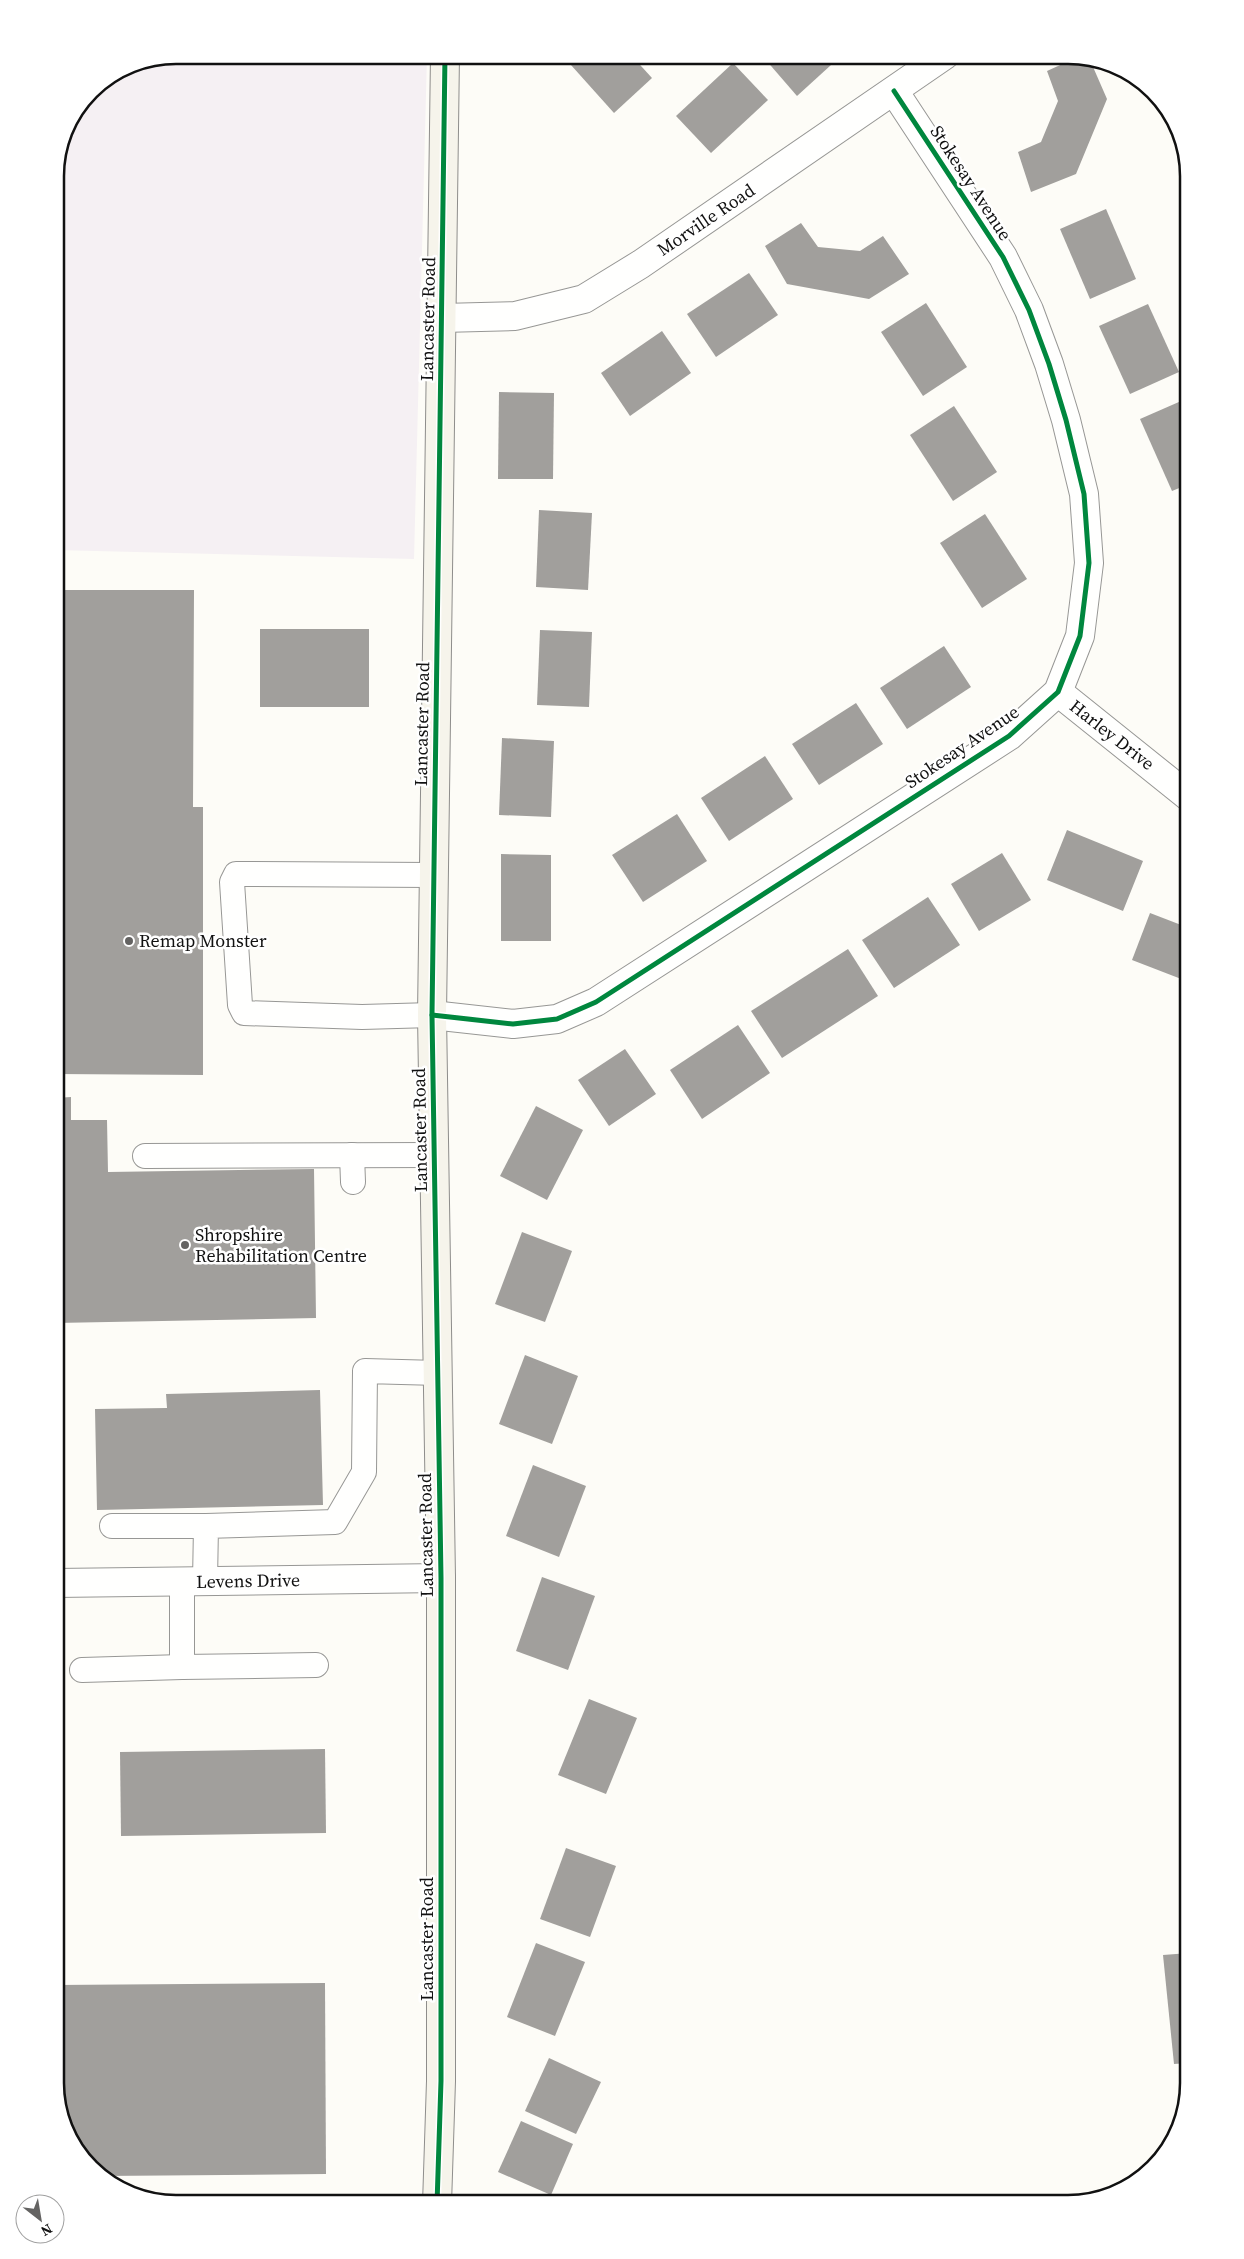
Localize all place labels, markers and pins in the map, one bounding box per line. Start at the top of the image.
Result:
place label: Remap Monster [139,928,267,953]
marker: Remap Monster [123,935,135,947]
place label: Shropshire Rehabilitation Centre [195,1222,367,1268]
marker: Shropshire Rehabilitation Centre [179,1239,191,1251]

